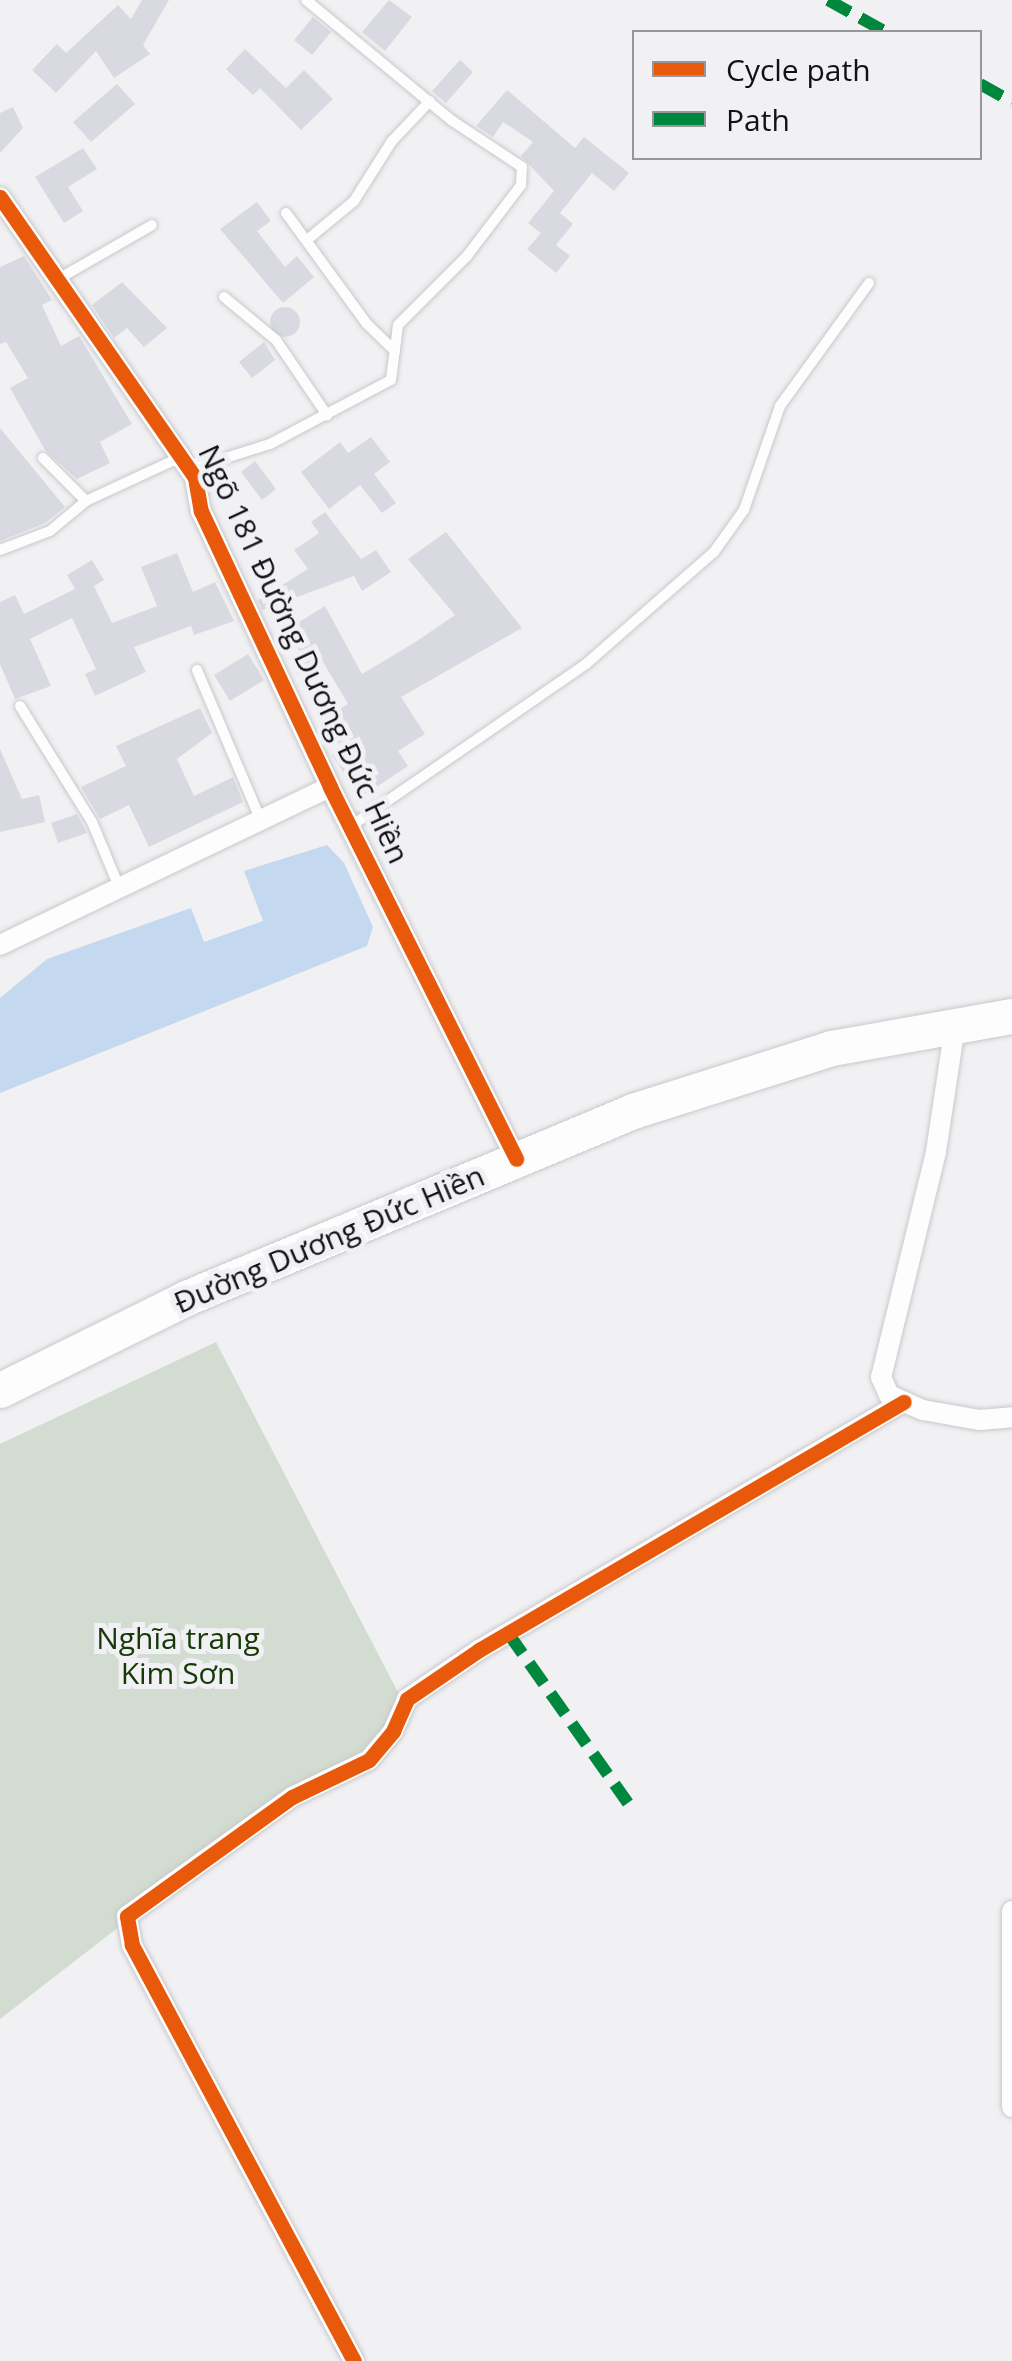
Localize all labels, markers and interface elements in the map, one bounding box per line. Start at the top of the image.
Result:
legend [632,30,982,160]
text: Cycle path [726,49,871,90]
text: Path [726,99,790,140]
street label: Ngõ 181 Đường Dương Đức Hiền [191,439,417,869]
street label: Đường Dương Đức Hiền [168,1157,490,1321]
park label: Nghĩa trang Kim Sơn [96,1620,260,1690]

